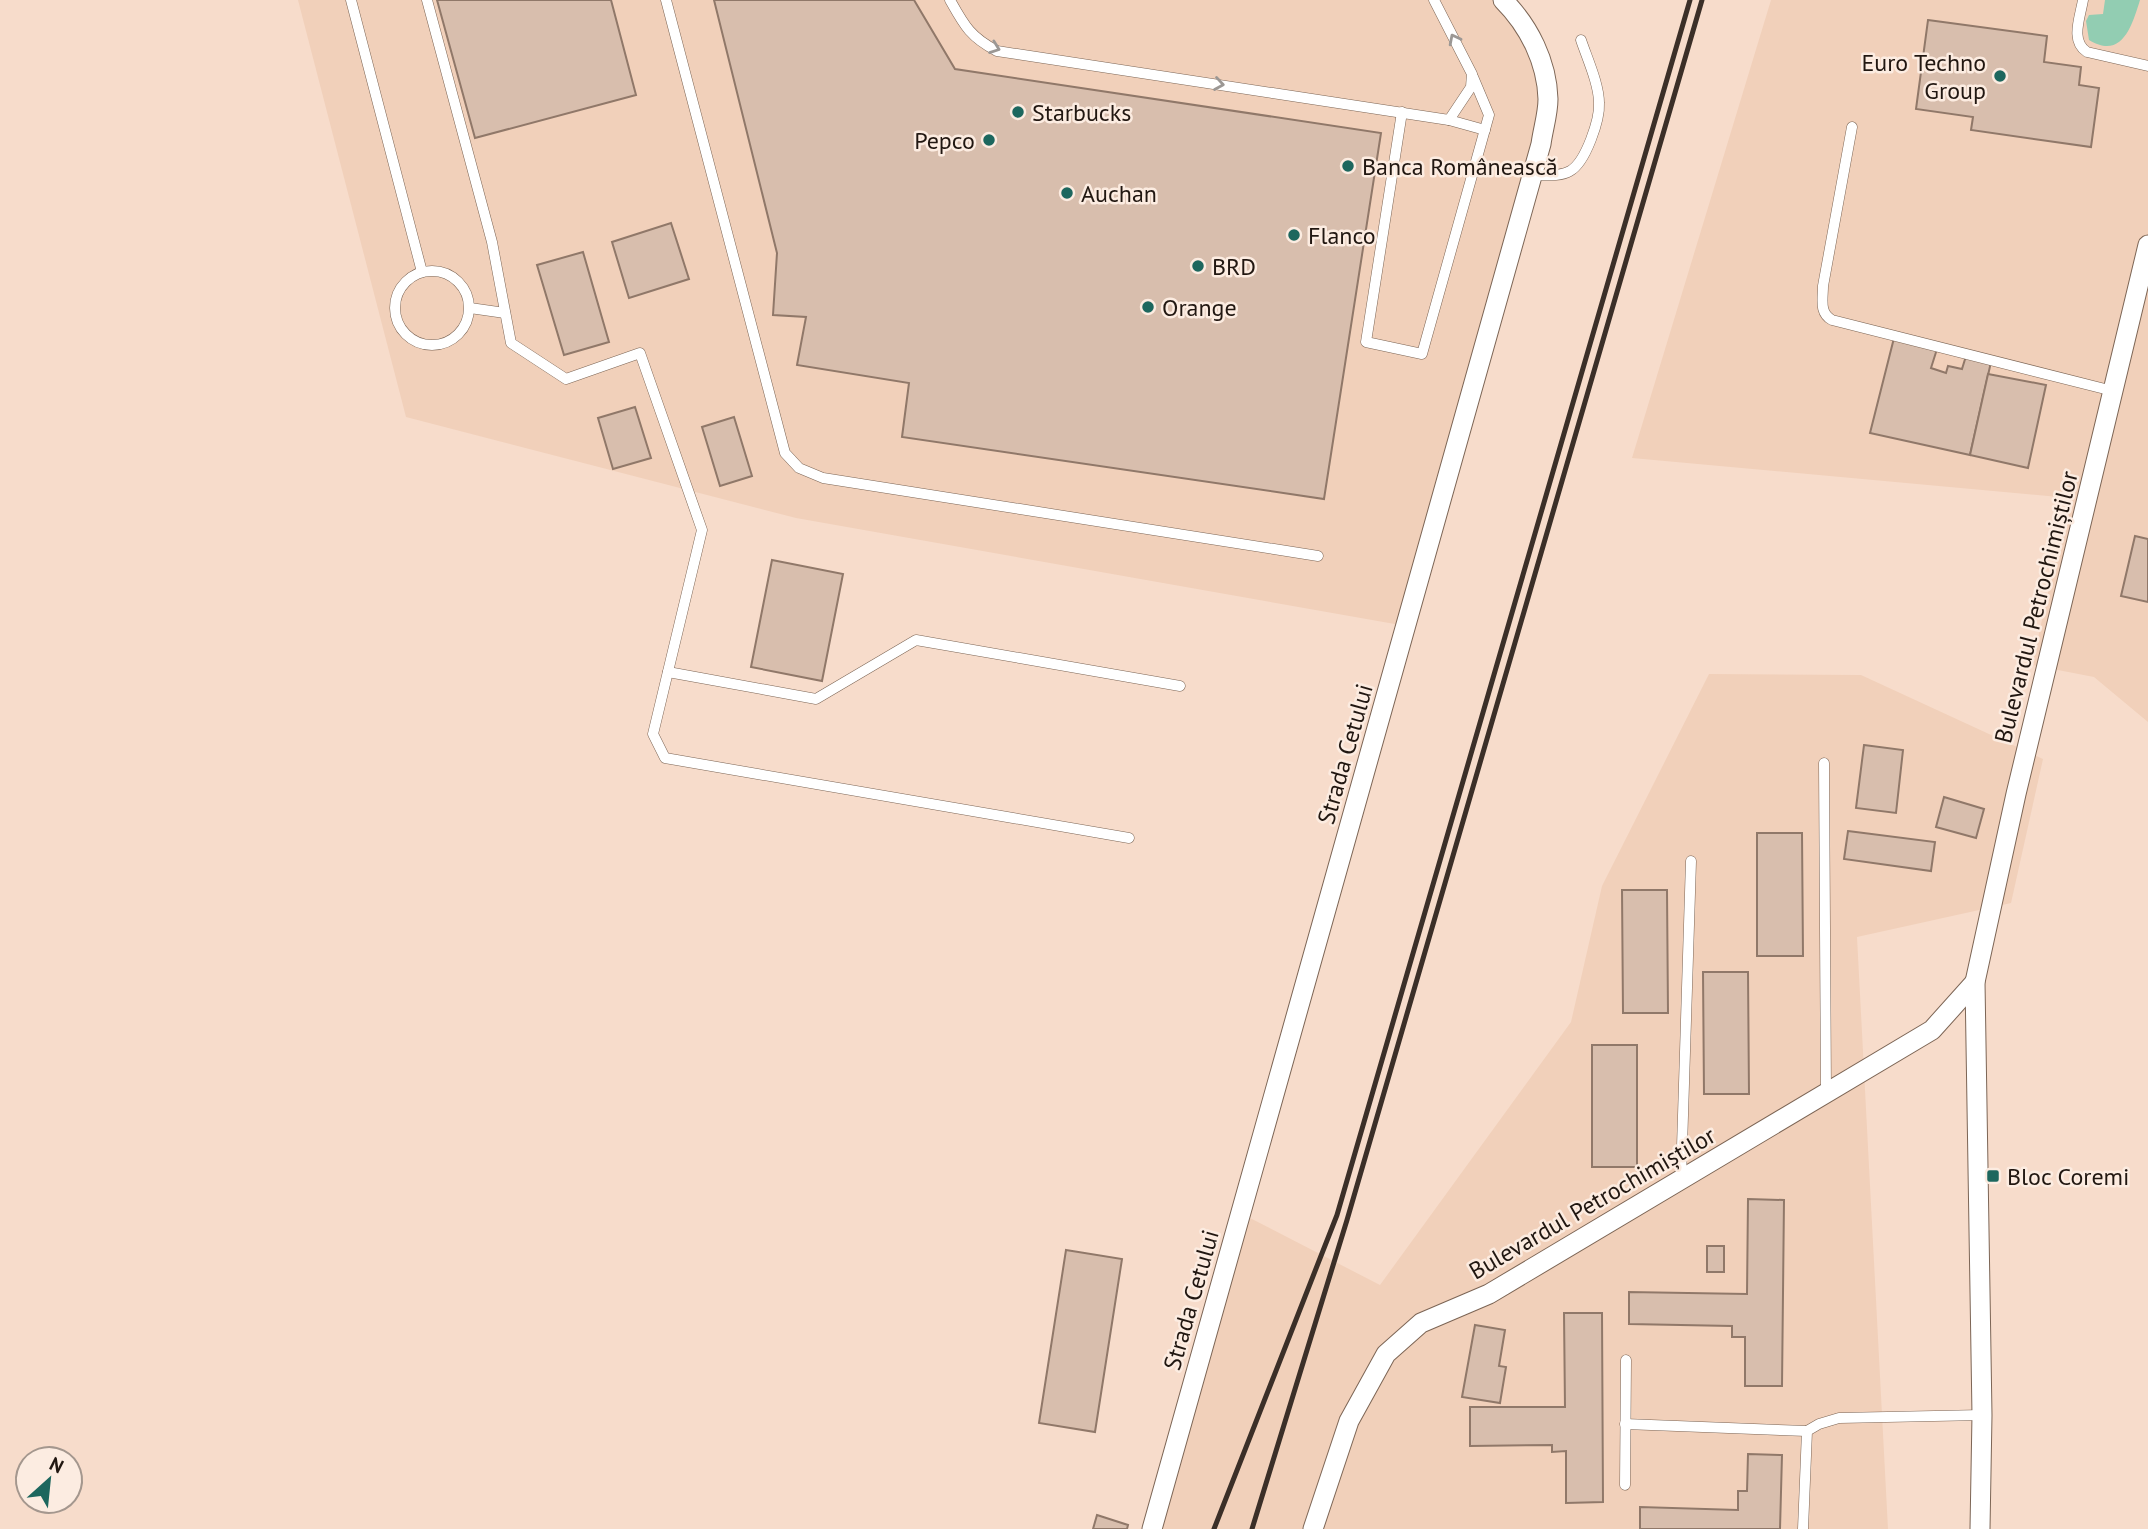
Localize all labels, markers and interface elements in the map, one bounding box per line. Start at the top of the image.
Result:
one-way arrow [1448,34,1462,46]
one-way arrow [988,40,1000,54]
place label: Euro Techno Group [1861,47,1986,106]
marker: Euro Techno Group [1992,68,2008,84]
one-way arrow [1213,76,1225,91]
place label: Starbucks [1032,97,1131,128]
marker: Starbucks [1010,104,1026,120]
place label: Pepco [914,125,975,156]
marker: Pepco [981,132,997,148]
place label: Banca Românească [1362,151,1558,182]
marker: Banca Românească [1340,158,1356,174]
place label: Auchan [1081,178,1157,209]
marker: Auchan [1059,185,1075,201]
place label: Flanco [1308,220,1376,251]
marker: Flanco [1286,227,1302,243]
place label: BRD [1212,251,1256,282]
marker: BRD [1190,258,1206,274]
place label: Orange [1162,292,1237,323]
marker: Orange [1140,299,1156,315]
street label: Bulevardul Petrochimiștilor [1987,468,2085,746]
street label: Strada Cetului [1310,680,1380,828]
street label: Bulevardul Petrochimiștilor [1463,1120,1721,1286]
place label: Bloc Coremi [2007,1161,2130,1192]
marker: Bloc Coremi [1985,1168,2001,1184]
street label: Strada Cetului [1156,1226,1226,1374]
north arrow [14,1445,84,1515]
text: N [46,1451,68,1478]

